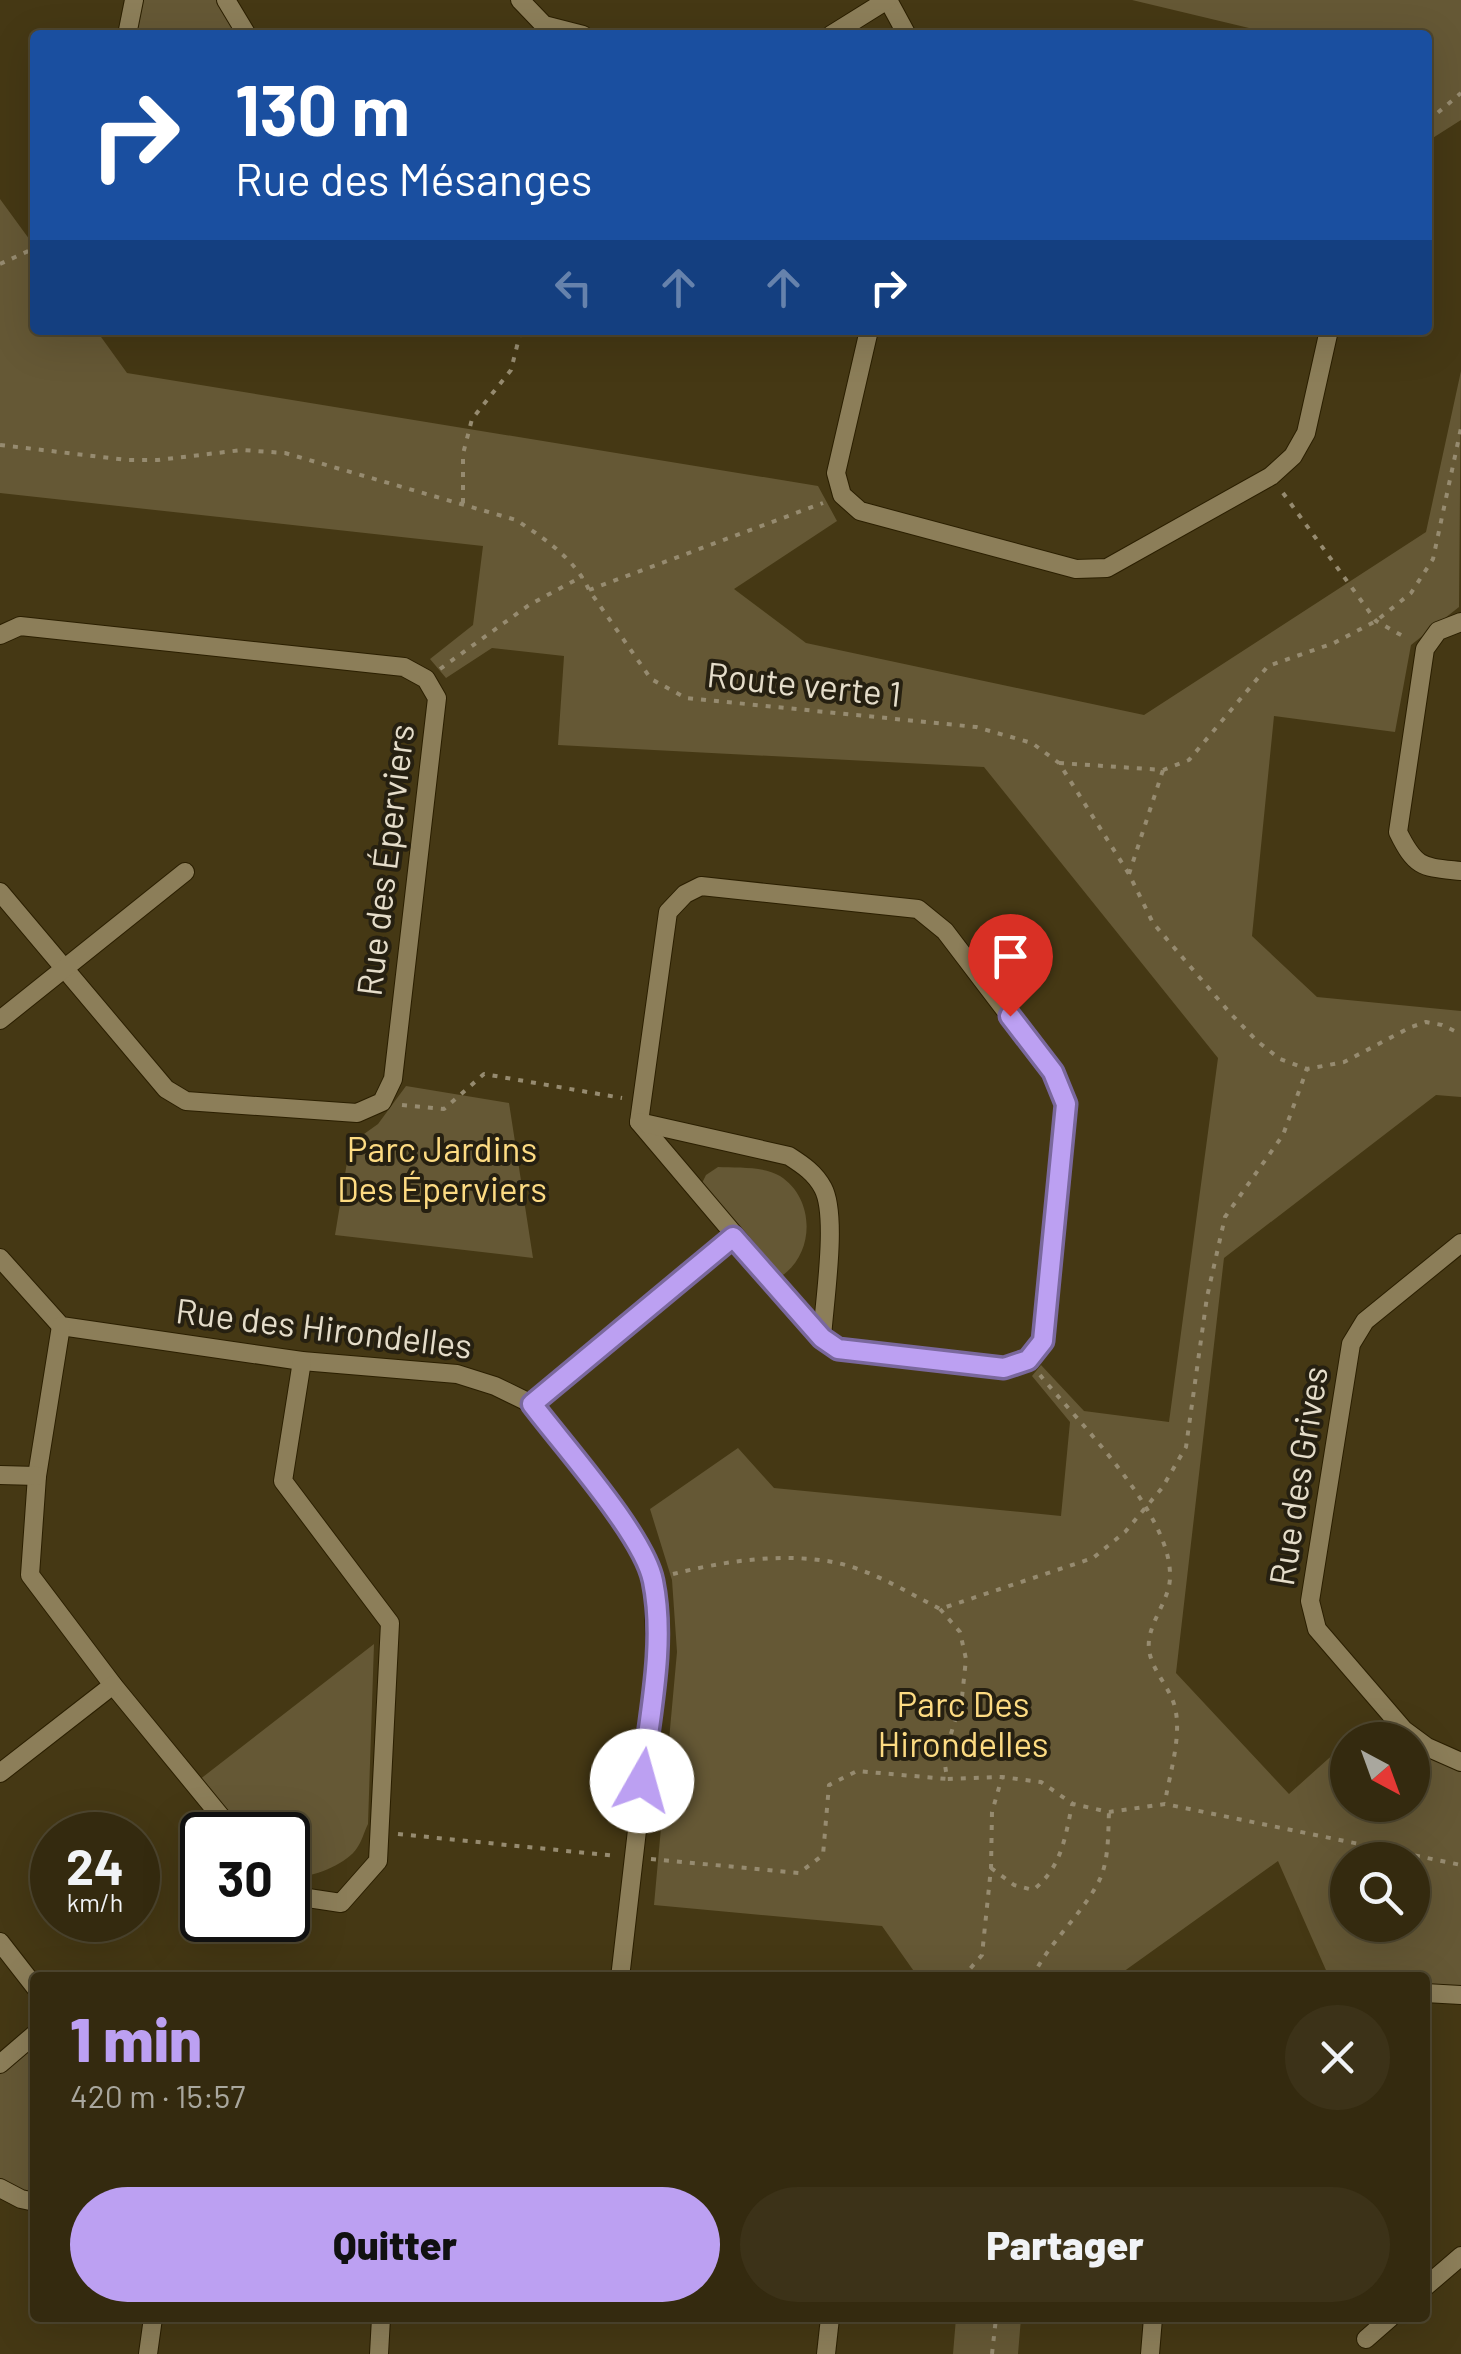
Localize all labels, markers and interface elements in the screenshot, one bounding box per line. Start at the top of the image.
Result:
text: 130 m [235,66,410,150]
icon: right [70,70,200,200]
text: Rue des Mésanges [235,151,592,205]
icon: left [546,260,601,315]
icon: ahead [651,260,706,315]
icon: ahead [756,260,811,315]
icon: right [861,260,916,315]
street label: Route verte 1 [705,652,903,714]
street label: Rue des Éperviers [347,722,422,998]
pin [968,914,1053,1017]
icon: arrive [983,929,1038,984]
park label: Parc Jardins Des Éperviers [337,1127,547,1209]
street label: Rue des Hirondelles [174,1288,475,1366]
street label: Rue des Grives [1259,1363,1335,1588]
park label: Parc Des Hirondelles [877,1682,1049,1764]
north arrow [1330,1722,1430,1822]
map controls [1330,1722,1430,1942]
position arrow [590,1729,694,1833]
speed limit sign: 30 [180,1812,310,1942]
text: 24 [66,1835,124,1895]
button: search [1330,1842,1430,1942]
text: km/h [67,1887,123,1917]
text: 1 min [70,2002,202,2074]
button: close [1285,2005,1390,2110]
text: 420 m · 15:57 [70,2076,245,2114]
button: Quitter [70,2187,720,2302]
button: Partager [740,2187,1390,2302]

